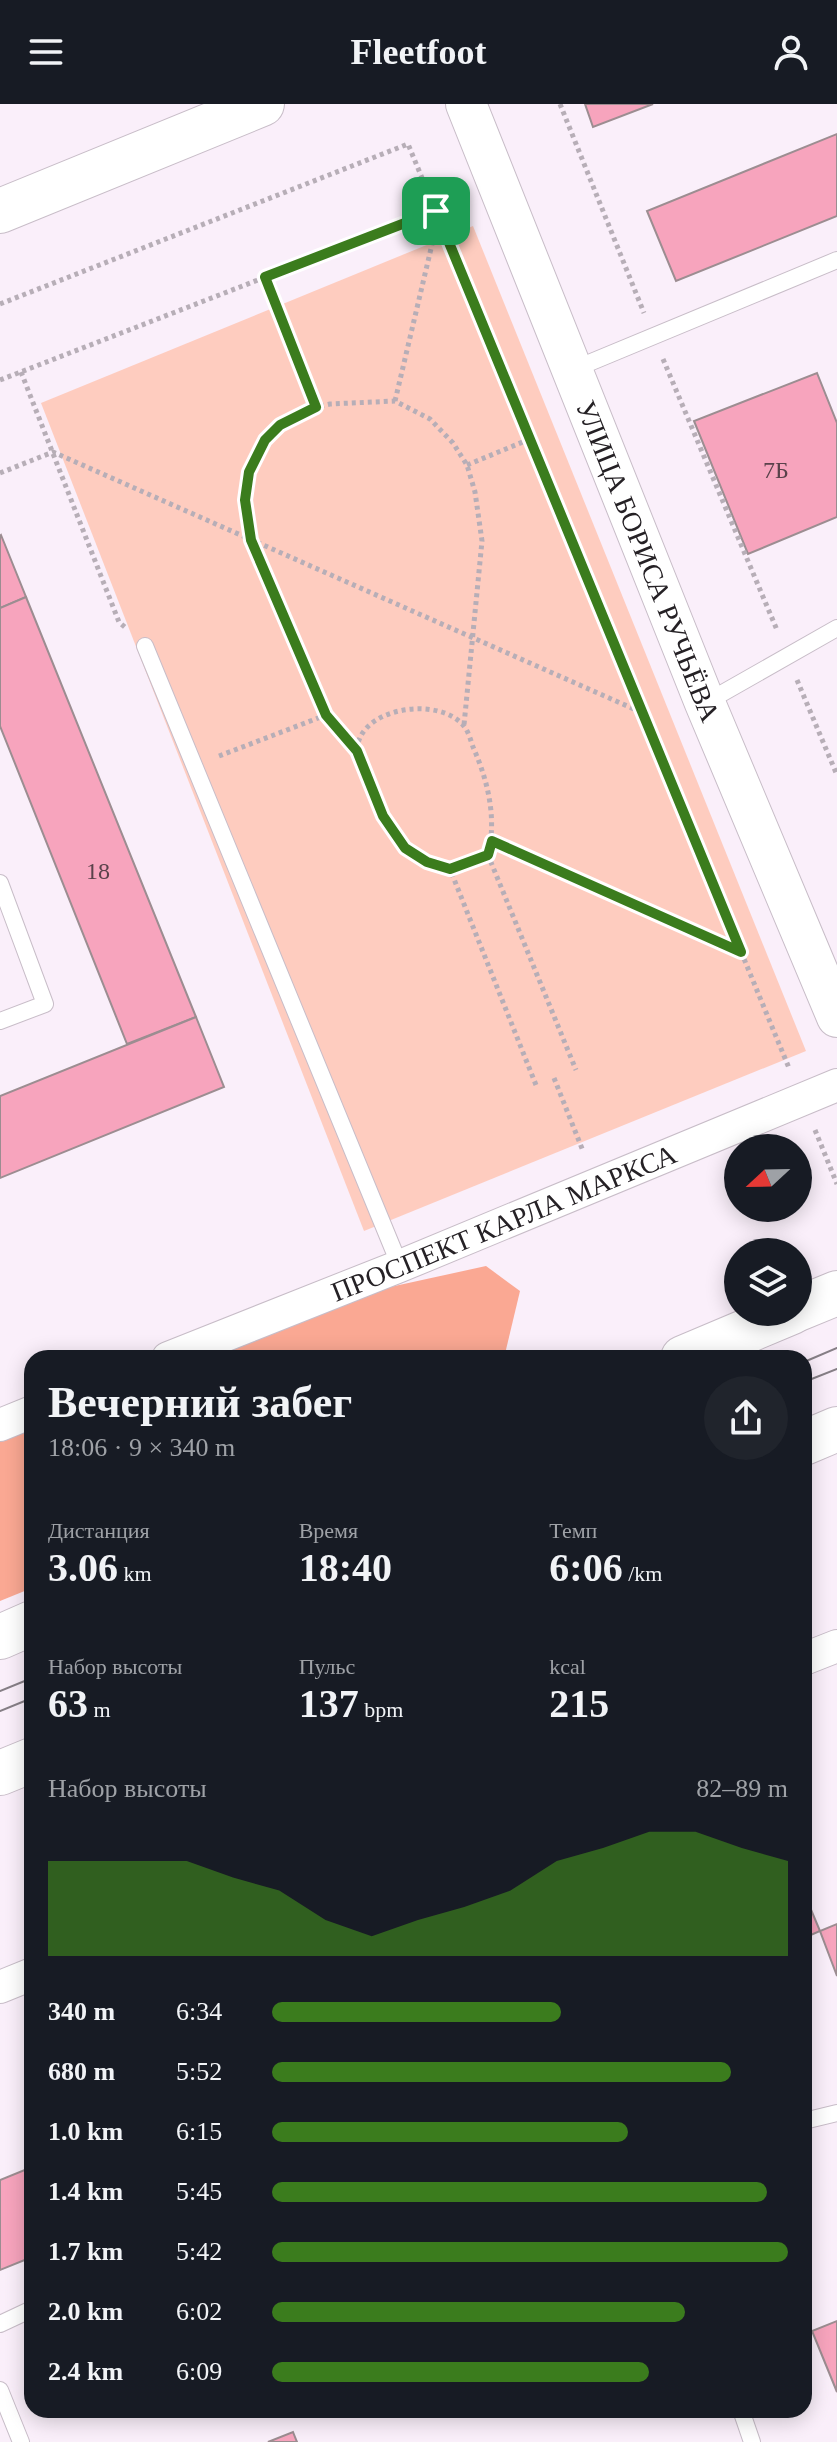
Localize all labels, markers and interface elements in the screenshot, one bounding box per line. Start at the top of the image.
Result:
icon: menu [24,30,68,74]
icon: person [769,30,813,74]
text: Fleetfoot [351,32,486,72]
pin [402,177,470,245]
icon: arrive [414,189,458,233]
street label: УЛИЦА БОРИСА РУЧЬЁВА [570,396,726,727]
house number: 7Б [763,457,789,483]
house number: 18 [86,858,110,884]
north arrow [724,1134,812,1222]
map controls [724,1134,812,1326]
street label: ПРОСПЕКТ КАРЛА МАРКСА [327,1138,682,1308]
button: layers [724,1238,812,1326]
button: share [704,1376,788,1460]
text: Вечерний забег [48,1378,352,1427]
text: 18:06 · 9 × 340 m [48,1433,235,1462]
text: Дистанция [48,1518,150,1543]
text: Время [299,1518,358,1543]
text: Темп [549,1518,597,1543]
text: 3.06 [48,1545,118,1590]
text: 18:40 [299,1545,392,1590]
text: 6:06 [549,1545,623,1590]
text: km [118,1561,152,1586]
text: /km [623,1561,662,1586]
text: Набор высоты [48,1654,182,1679]
text: Пульс [299,1654,355,1679]
text: kcal [549,1654,586,1679]
text: 63 [48,1681,88,1726]
text: 137 [299,1681,359,1726]
text: 215 [549,1681,609,1726]
text: m [88,1697,111,1722]
text: bpm [359,1697,403,1722]
text: Набор высоты [48,1774,207,1803]
text: 82–89 m [696,1774,788,1803]
text: 340 m [48,1997,115,2026]
text: 6:34 [176,1997,222,2026]
text: 680 m [48,2057,115,2086]
text: 5:52 [176,2057,222,2086]
text: 1.0 km [48,2117,123,2146]
text: 6:15 [176,2117,222,2146]
text: 1.4 km [48,2177,123,2206]
text: 5:45 [176,2177,222,2206]
text: 1.7 km [48,2237,123,2266]
text: 5:42 [176,2237,222,2266]
text: 2.0 km [48,2297,123,2326]
text: 6:02 [176,2297,222,2326]
text: 2.4 km [48,2357,123,2386]
text: 6:09 [176,2357,222,2386]

